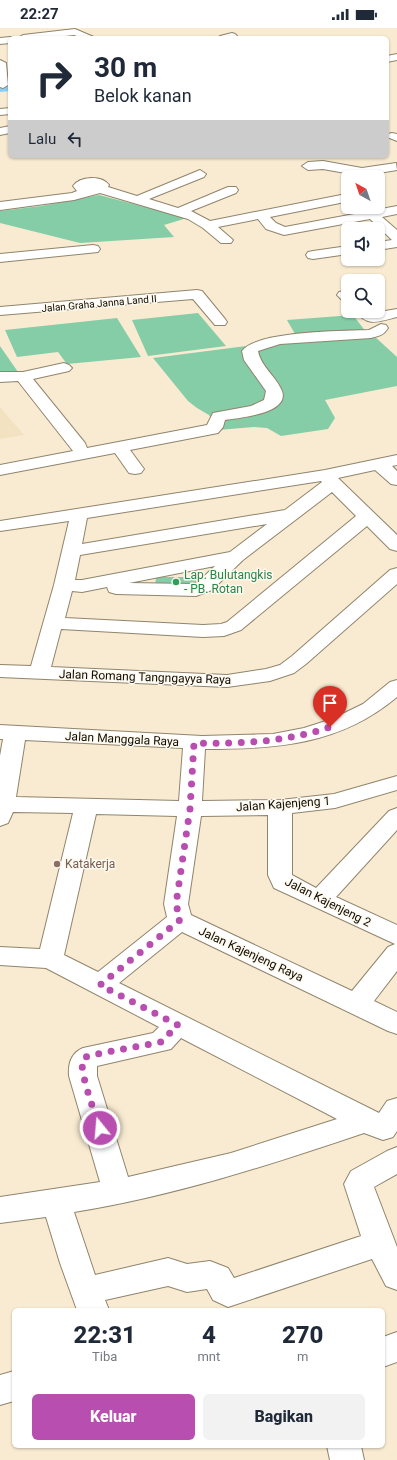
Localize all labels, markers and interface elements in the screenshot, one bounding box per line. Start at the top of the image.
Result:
text: 22:27 [20,5,59,23]
text: 30 m [94,51,157,84]
icon: right [28,52,80,104]
text: Belok kanan [94,85,192,106]
icon: left [64,128,86,150]
text: Lalu [28,130,56,148]
north arrow [341,170,385,214]
map controls [341,170,385,318]
button: sound [341,222,385,266]
button: search [341,274,385,318]
street label: Jalan Graha Janna Land II [41,293,157,314]
place label: Lap. Bulutangkis - PB. Rotan [184,568,273,596]
marker: Lap. Bulutangkis - PB. Rotan [171,577,181,587]
street label: Jalan Romang Tangngayya Raya [59,667,231,687]
pin [313,686,347,727]
icon: arrive [319,692,341,714]
street label: Jalan Manggala Raya [65,729,179,749]
street label: Jalan Kajenjeng 1 [235,794,331,814]
place label: Katakerja [65,857,115,871]
marker: Katakerja [52,859,62,869]
street label: Jalan Kajenjeng 2 [283,874,373,930]
street label: Jalan Kajenjeng Raya [197,924,305,984]
position arrow [79,1107,121,1149]
text: 22:31 [74,1321,136,1349]
text: 4 [202,1321,216,1349]
text: 270 [282,1321,323,1349]
text: Tiba [92,1349,117,1364]
text: mnt [197,1349,220,1364]
text: m [297,1349,308,1364]
button: Keluar [32,1394,195,1440]
button: Bagikan [203,1394,365,1440]

